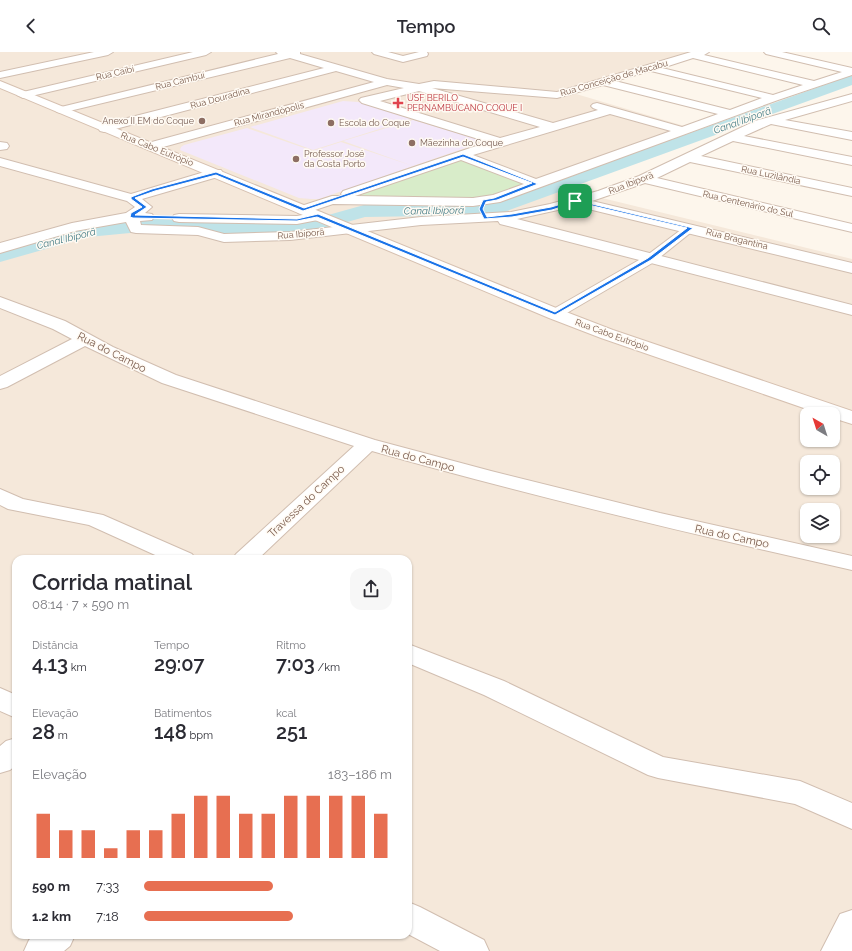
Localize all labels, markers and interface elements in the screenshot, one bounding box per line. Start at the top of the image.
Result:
icon: back [20,15,42,37]
icon: search [810,15,832,37]
text: Tempo [397,16,455,37]
street label: Rua Conceição de Macabu [559,58,669,98]
street label: Rua Caibi [95,64,135,82]
street label: Rua Cambuí [154,70,206,92]
street label: Rua Douradina [189,85,251,111]
place label: USF BERILO PERNAMBUCANO COQUE I [407,93,522,113]
marker: USF BERILO PERNAMBUCANO COQUE I [392,97,404,109]
street label: Rua Mirandópolis [233,100,306,128]
water label: Canal Ibiporã [712,105,772,136]
place label: Anexo II EM do Coque [102,116,195,126]
marker: Anexo II EM do Coque [197,116,207,126]
marker: Escola do Coque [326,118,336,128]
place label: Escola do Coque [339,118,410,128]
street label: Rua Cabo Eutrópio [119,130,195,168]
marker: Mãezinha do Coque [407,138,417,148]
place label: Mãezinha do Coque [420,138,504,148]
place label: Professor José da Costa Porto [304,149,365,169]
marker: Professor José da Costa Porto [291,154,301,164]
street label: Rua Luzilândia [740,164,802,186]
street label: Rua Ibiporã [607,170,655,196]
pin [558,184,592,218]
street label: Rua Centenário do Sul [702,189,795,219]
icon: arrive [564,190,586,212]
water label: Canal Ibiporã [404,204,464,217]
water label: Canal Ibiporã [35,226,97,251]
street label: Rua Ibiporã [277,227,325,241]
street label: Rua Bragantina [705,227,769,252]
street label: Rua Cabo Eutrópio [574,317,650,353]
street label: Rua do Campo [75,329,149,376]
north arrow [800,407,840,447]
map controls [800,407,840,543]
street label: Rua do Campo [380,442,457,475]
button: locate [800,455,840,495]
street label: Travessa do Campo [265,462,348,540]
button: layers [800,503,840,543]
street label: Rua do Campo [694,522,771,551]
button: share [350,568,392,610]
text: Corrida matinal [32,569,192,595]
text: 08:14 · 7 × 590 m [32,597,129,612]
text: Distância [32,639,78,652]
text: Tempo [154,639,189,652]
text: Ritmo [276,639,306,652]
text: 4.13 [32,652,68,676]
text: 29:07 [154,652,204,676]
text: 7:03 [276,652,315,676]
text: km [68,661,87,674]
text: /km [315,661,340,674]
text: Elevação [32,707,78,720]
text: Batimentos [154,707,212,720]
text: kcal [276,707,297,720]
text: 28 [32,720,55,744]
text: 148 [154,720,187,744]
text: 251 [276,720,307,744]
text: m [55,729,68,742]
text: bpm [187,729,213,742]
text: Elevação [32,767,87,782]
text: 183–186 m [328,767,392,782]
text: 590 m [32,879,70,894]
text: 7:33 [96,879,119,894]
text: 1.2 km [32,909,71,924]
text: 7:18 [96,909,119,924]

